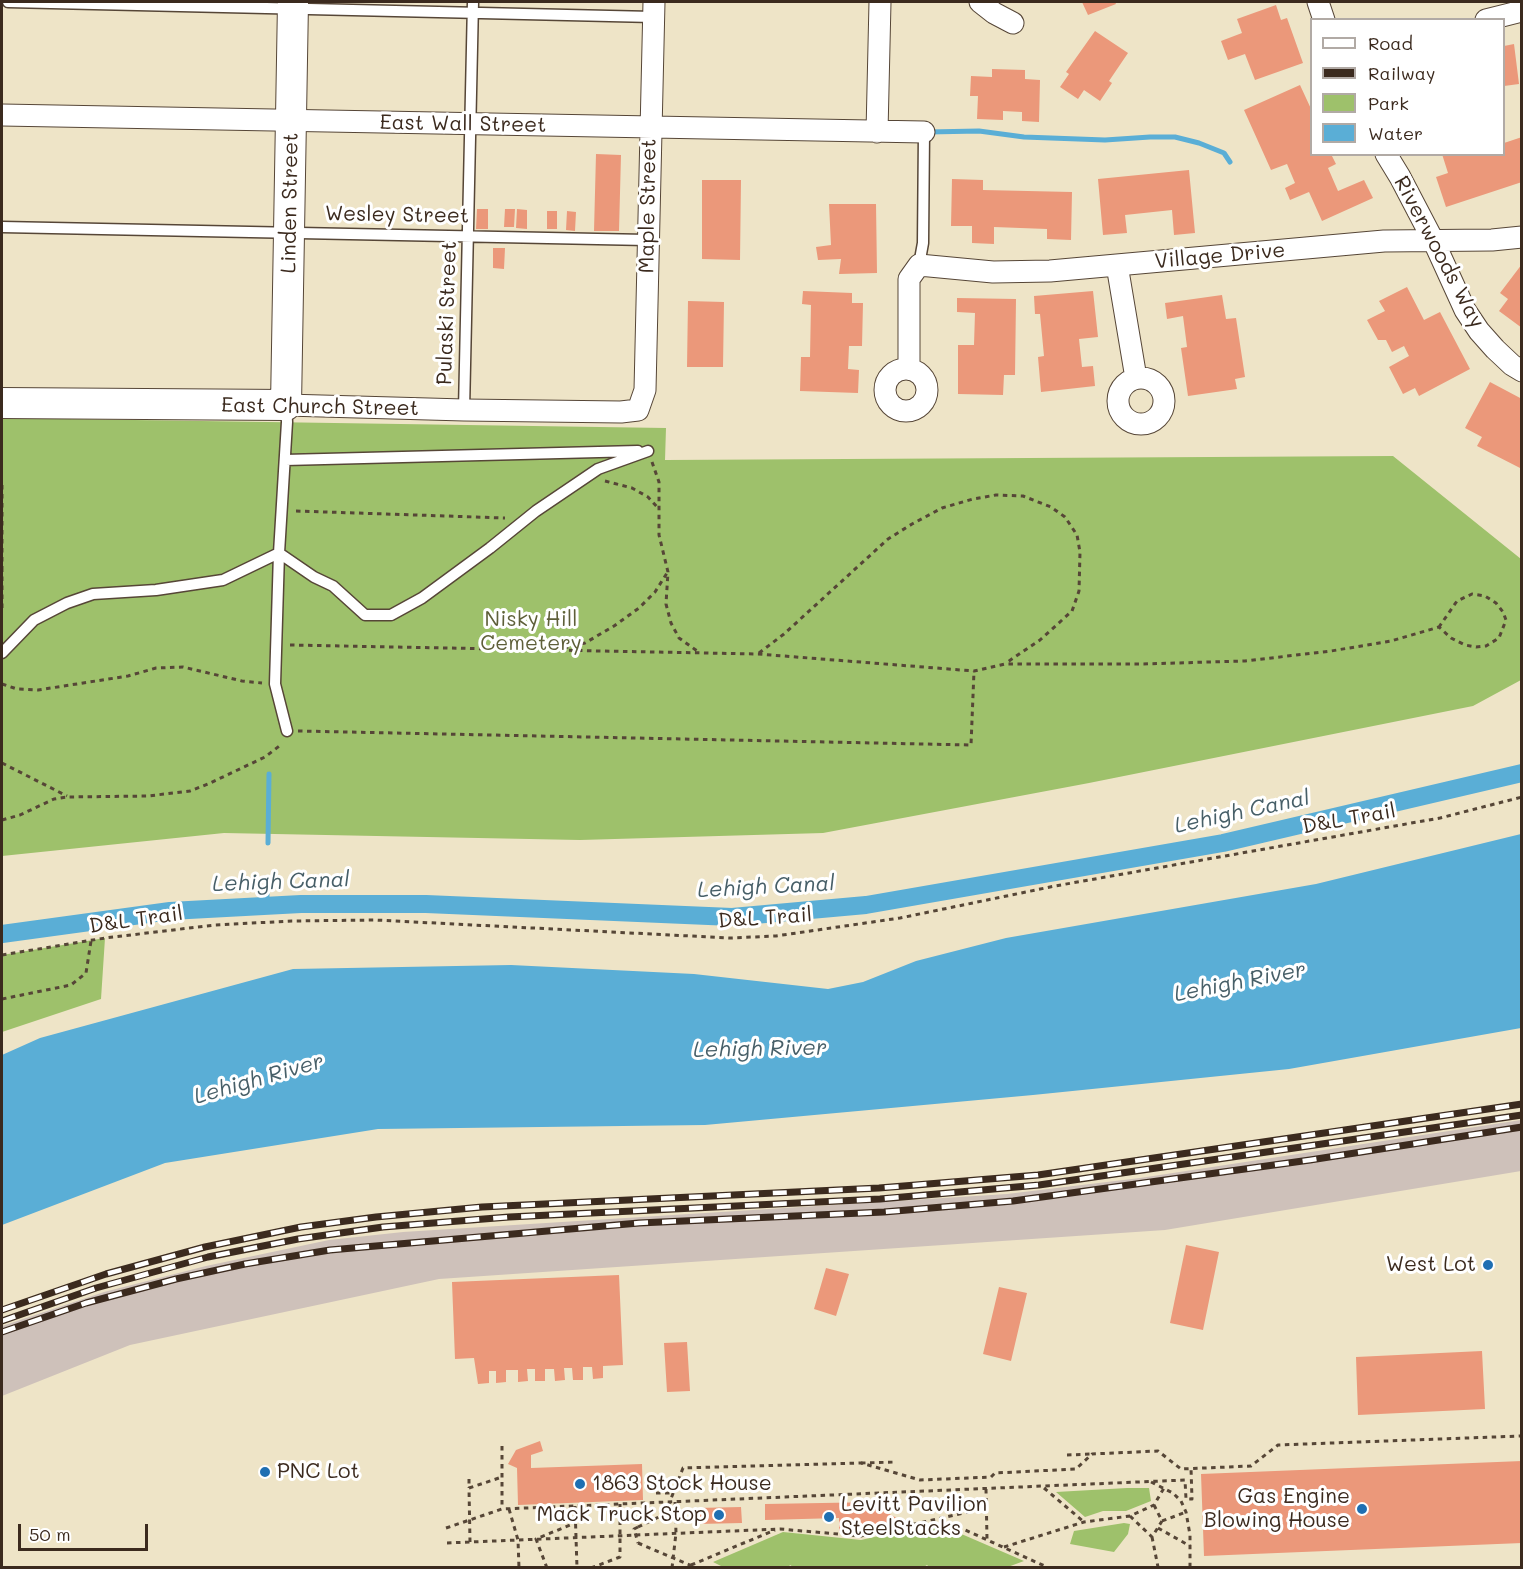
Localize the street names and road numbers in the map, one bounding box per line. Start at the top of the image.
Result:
street label: East Wall Street [379,110,547,138]
street label: Linden Street [276,132,304,274]
street label: Maple Street [634,138,662,274]
street label: Riverwoods Way [1388,172,1490,332]
street label: Wesley Street [325,201,469,229]
street label: Village Drive [1154,238,1286,274]
street label: Pulaski Street [432,241,462,385]
street label: East Church Street [221,393,419,421]
street label: D&L Trail [1300,798,1398,840]
street label: D&L Trail [88,901,184,939]
street label: D&L Trail [717,902,813,934]

